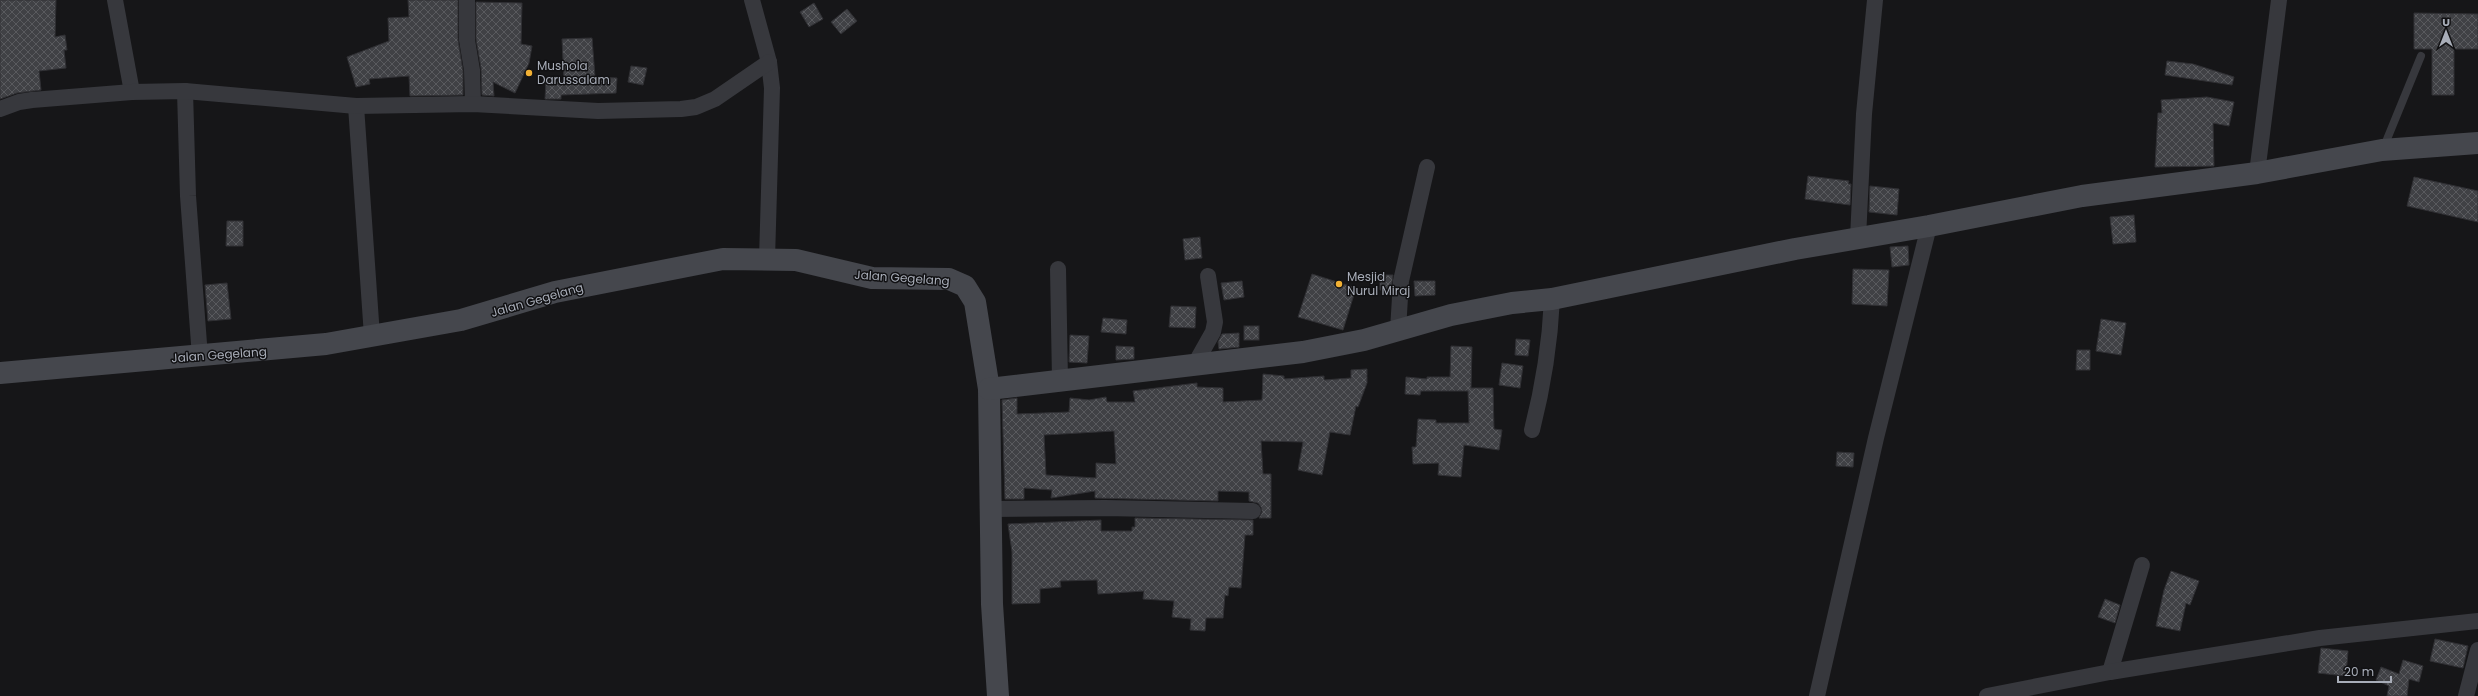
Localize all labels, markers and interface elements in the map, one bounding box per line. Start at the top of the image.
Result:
north arrow [2426,12,2466,52]
text: U [2442,14,2450,30]
place label: Mushola Darussalam [537,57,610,88]
marker: Mushola Darussalam [524,68,534,78]
street label: Jalan Gegelang [854,266,950,289]
place label: Mesjid Nurul Miraj [1347,268,1410,299]
street label: Jalan Gegelang [489,278,585,321]
marker: Mesjid Nurul Miraj [1334,279,1344,289]
street label: Jalan Gegelang [171,343,267,366]
scale bar [2338,658,2391,684]
text: 20 m [2344,663,2374,680]

